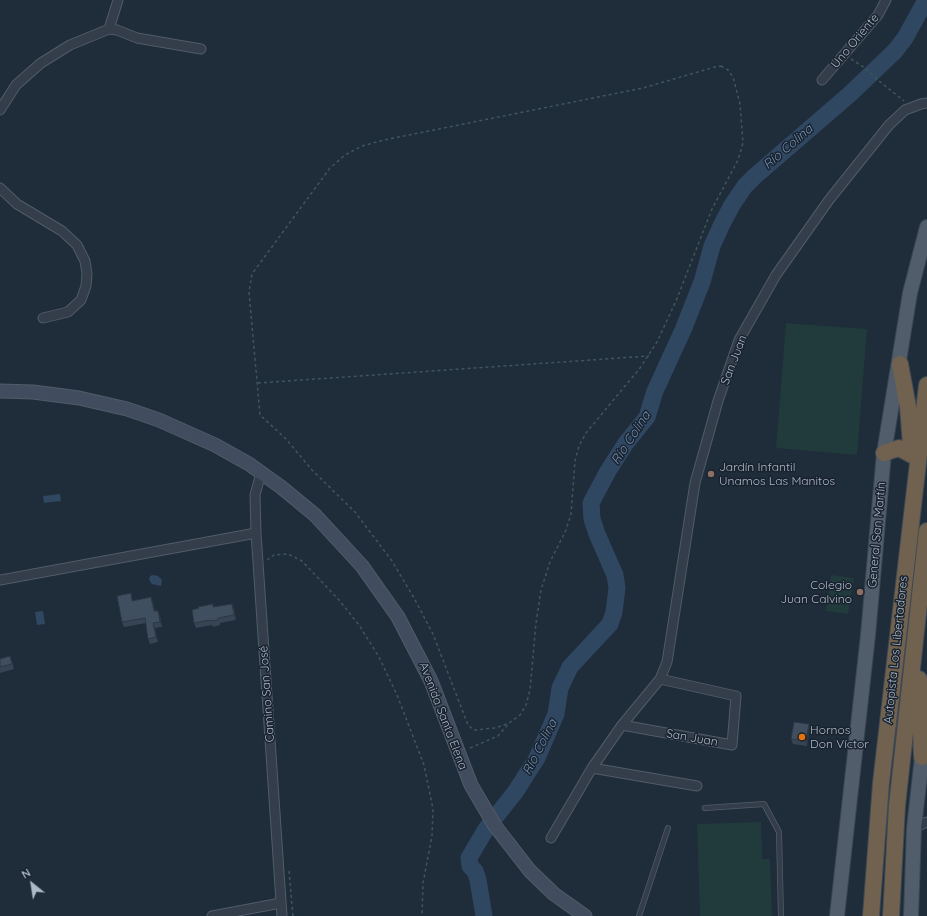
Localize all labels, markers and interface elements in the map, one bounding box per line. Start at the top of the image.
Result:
street label: Uno Oriente [828,11,882,71]
water label: Río Colina [760,121,816,173]
street label: San Juan [718,333,750,387]
water label: Río Colina [608,408,654,468]
place label: Jardín Infantil Unamos Las Manitos [719,460,835,488]
marker: Jardín Infantil Unamos Las Manitos [706,469,716,479]
street label: General San Martín [865,481,889,589]
street label: Autopista Los Libertadores [881,575,911,725]
place label: Colegio Juan Calvino [780,578,852,606]
marker: Colegio Juan Calvino [855,587,865,597]
street label: Camino San José [256,645,278,743]
street label: Avenida Santa Elena [416,660,470,772]
water label: Río Colina [519,717,561,777]
place label: Hornos Don Víctor [810,723,869,751]
street label: San Juan [665,726,719,750]
marker: Hornos Don Víctor [797,732,807,742]
north arrow [12,864,52,904]
text: N [19,866,33,882]

